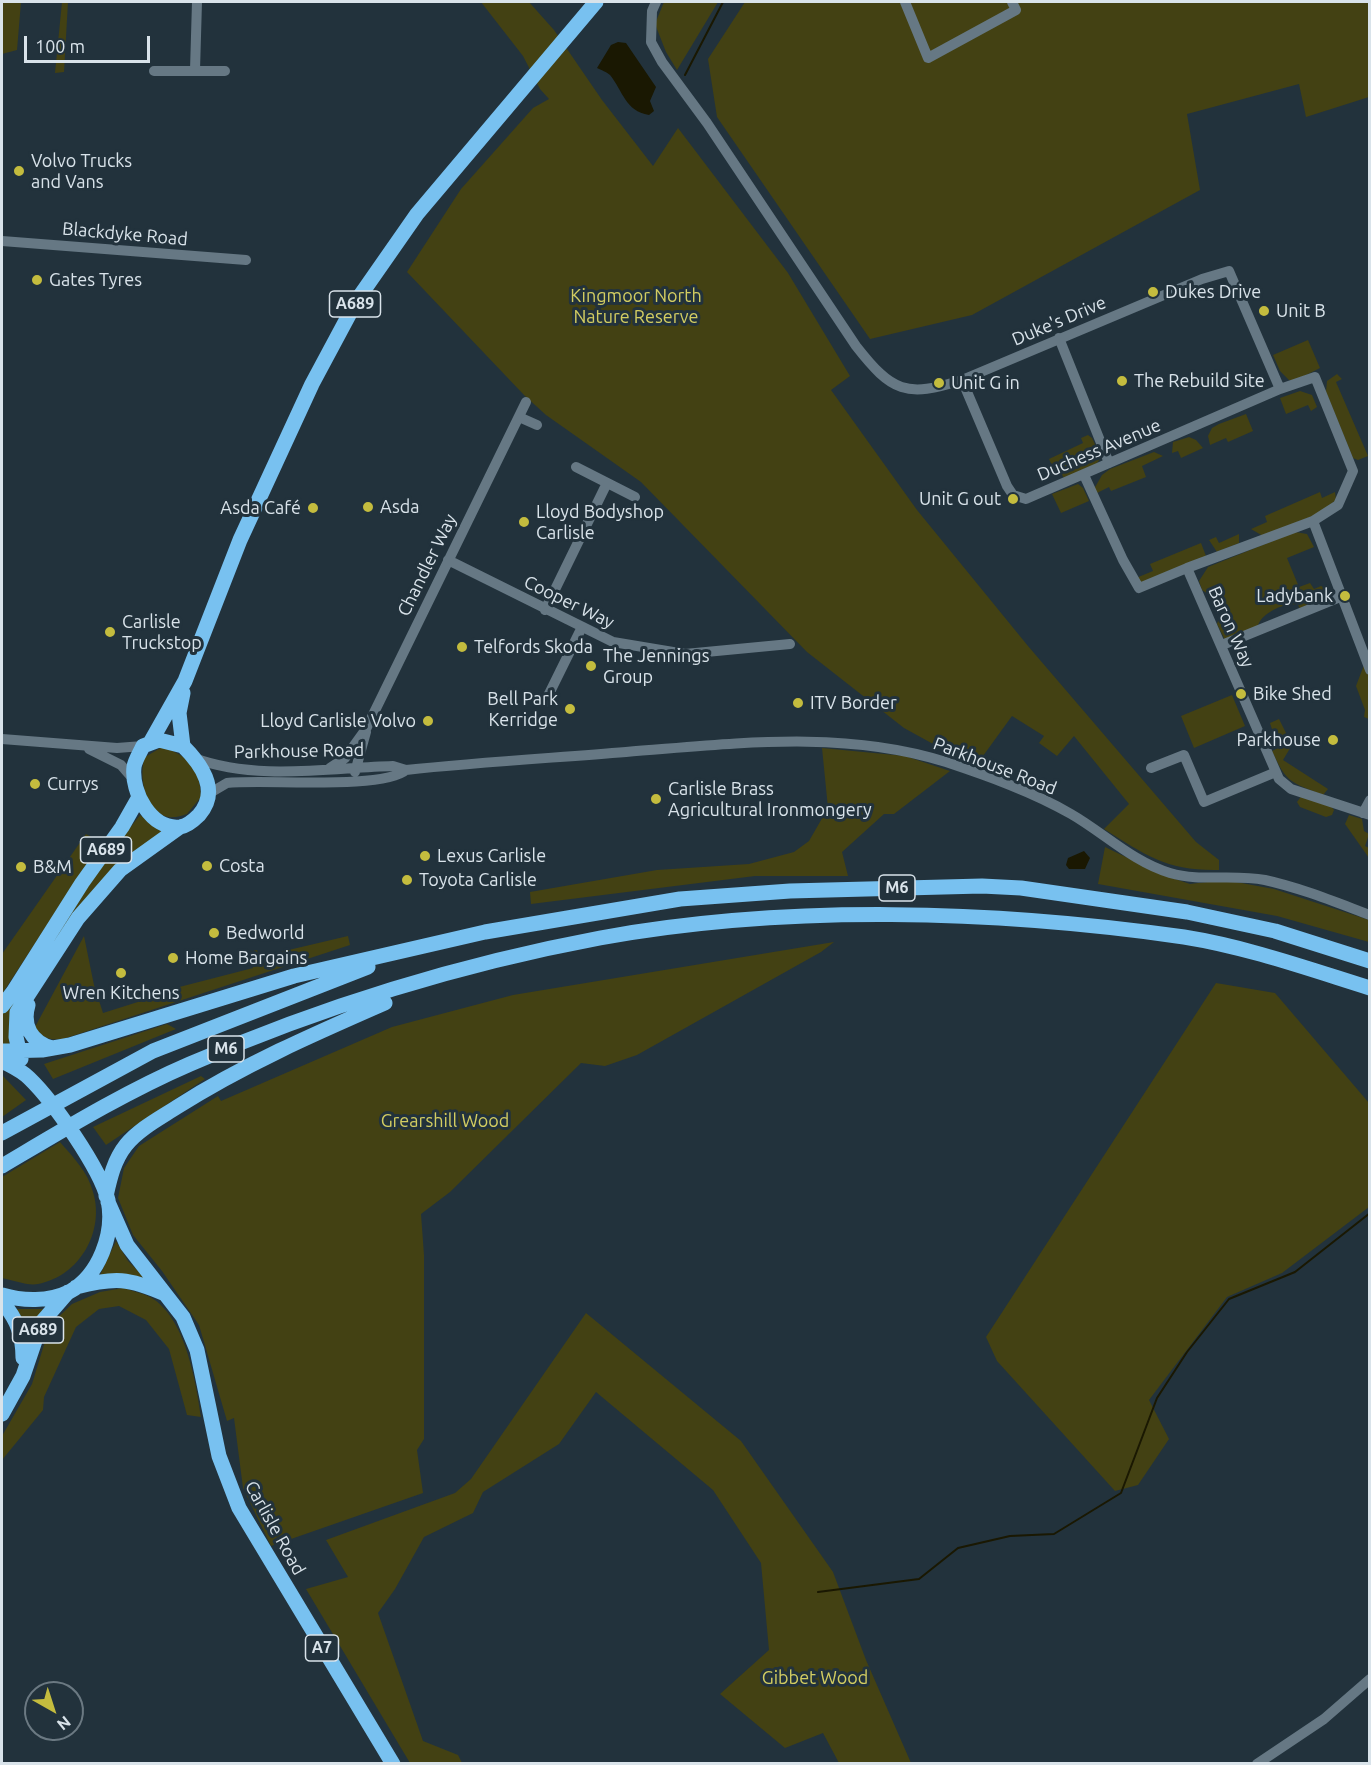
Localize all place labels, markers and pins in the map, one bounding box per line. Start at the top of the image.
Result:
place label: Volvo Trucks and Vans [31,150,132,192]
marker: Volvo Trucks and Vans [12,164,26,178]
place label: Gates Tyres [49,269,142,291]
marker: Gates Tyres [30,273,44,287]
place label: Dukes Drive [1165,281,1261,303]
marker: Dukes Drive [1146,285,1160,299]
place label: Unit B [1276,300,1326,322]
marker: Unit B [1257,304,1271,318]
place label: The Rebuild Site [1134,370,1265,392]
place label: Unit G in [951,372,1020,394]
marker: The Rebuild Site [1115,374,1129,388]
marker: Unit G in [932,376,946,390]
place label: Unit G out [919,488,1001,510]
marker: Unit G out [1006,492,1020,506]
place label: Asda [380,496,420,518]
place label: Asda Café [220,497,301,519]
marker: Asda [361,500,375,514]
marker: Asda Café [306,501,320,515]
place label: Lloyd Bodyshop Carlisle [536,501,664,544]
marker: Lloyd Bodyshop Carlisle [517,515,531,529]
place label: Ladybank [1256,585,1333,607]
marker: Ladybank [1338,589,1352,603]
place label: Carlisle Truckstop [122,611,202,654]
marker: Carlisle Truckstop [103,625,117,639]
place label: Telfords Skoda [474,636,593,658]
marker: Telfords Skoda [455,640,469,654]
place label: The Jennings Group [603,645,710,688]
marker: The Jennings Group [584,659,598,673]
place label: Bike Shed [1253,683,1332,705]
marker: Bike Shed [1234,687,1248,701]
place label: Bell Park Kerridge [487,688,558,730]
place label: ITV Border [810,692,897,714]
marker: ITV Border [791,696,805,710]
marker: Bell Park Kerridge [563,702,577,716]
place label: Lloyd Carlisle Volvo [260,710,416,732]
marker: Lloyd Carlisle Volvo [421,714,435,728]
place label: Parkhouse [1236,729,1321,751]
marker: Parkhouse [1326,733,1340,747]
place label: Currys [47,773,99,795]
marker: Currys [28,777,42,791]
place label: Carlisle Brass Agricultural Ironmongery [668,778,872,820]
marker: Carlisle Brass Agricultural Ironmongery [649,792,663,806]
place label: Lexus Carlisle [437,845,546,867]
marker: Lexus Carlisle [418,849,432,863]
place label: Costa [219,855,265,877]
place label: B&M [33,856,72,878]
marker: Costa [200,859,214,873]
marker: B&M [14,860,28,874]
place label: Toyota Carlisle [419,869,537,891]
marker: Toyota Carlisle [400,873,414,887]
place label: Bedworld [226,922,304,944]
marker: Bedworld [207,926,221,940]
place label: Home Bargains [185,947,307,969]
marker: Home Bargains [166,951,180,965]
marker: Wren Kitchens [114,966,128,980]
place label: Wren Kitchens [63,982,179,1004]

